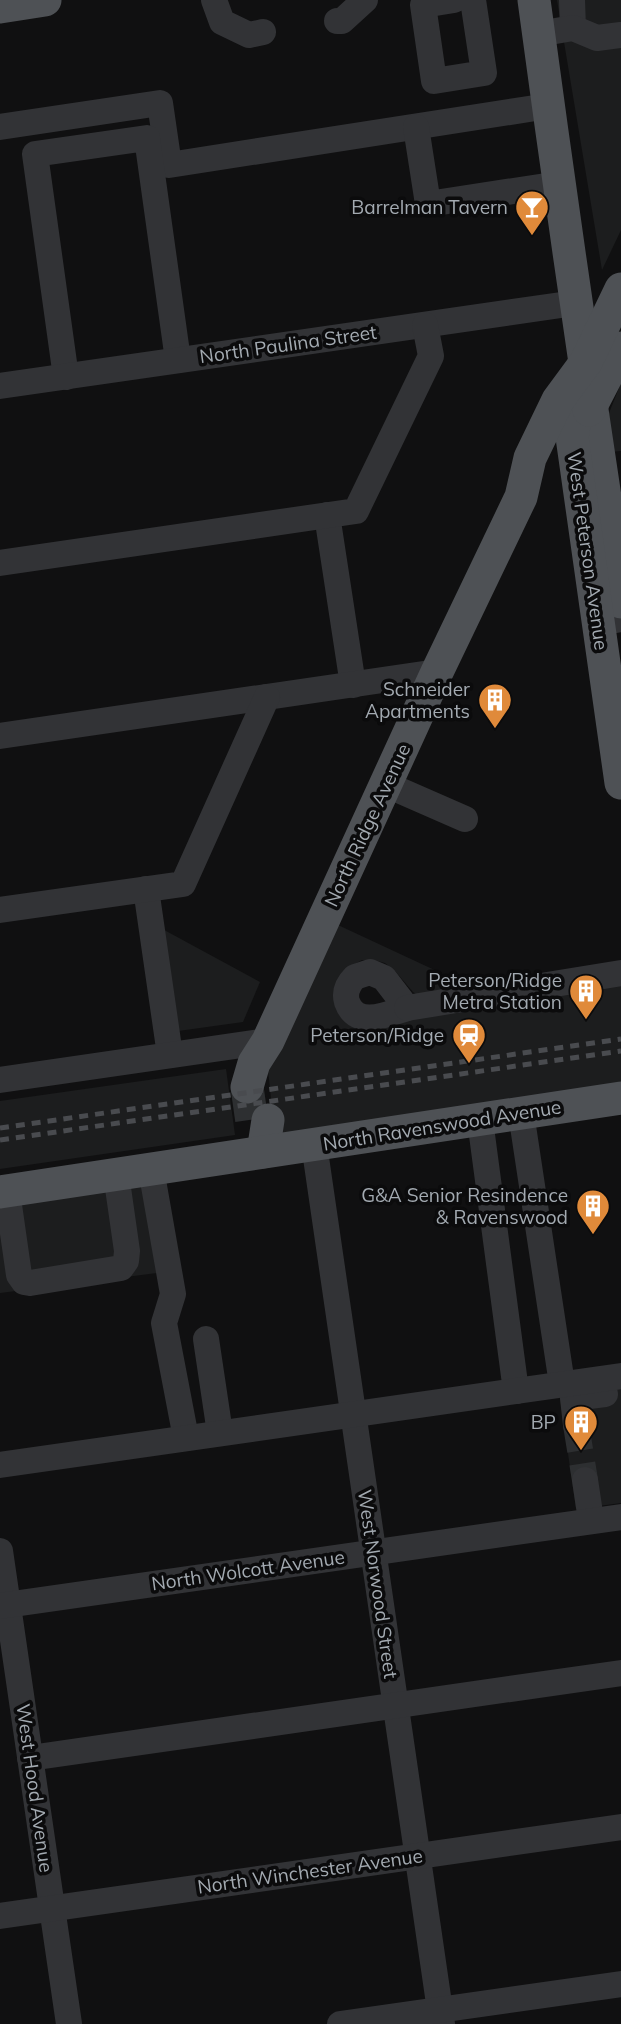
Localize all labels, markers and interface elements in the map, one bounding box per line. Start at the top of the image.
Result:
bar icon: Barrelman Tavern [513,188,551,237]
place label: Barrelman Tavern [351,195,508,219]
street label: North Paulina Street [198,320,378,368]
street label: West Peterson Avenue [562,450,614,652]
place label: Schneider Apartments [365,677,470,723]
building icon: Schneider Apartments [476,681,514,730]
street label: North Ridge Avenue [319,740,415,910]
place label: Peterson/Ridge Metra Station [428,968,562,1014]
building icon: Peterson/Ridge Metra Station [567,972,605,1021]
station icon: Peterson/Ridge [450,1016,488,1065]
place label: Peterson/Ridge [310,1023,444,1047]
street label: North Ravenswood Avenue [321,1094,563,1156]
place label: G&A Senior Resindence & Ravenswood [361,1183,568,1229]
building icon: G&A Senior Resindence & Ravenswood [574,1187,612,1236]
building icon: BP [562,1403,600,1452]
place label: BP [531,1410,556,1434]
street label: West Norwood Street [353,1488,403,1680]
street label: North Wolcott Avenue [150,1545,346,1595]
street label: West Hood Avenue [11,1702,59,1874]
street label: North Winchester Avenue [196,1843,424,1899]

